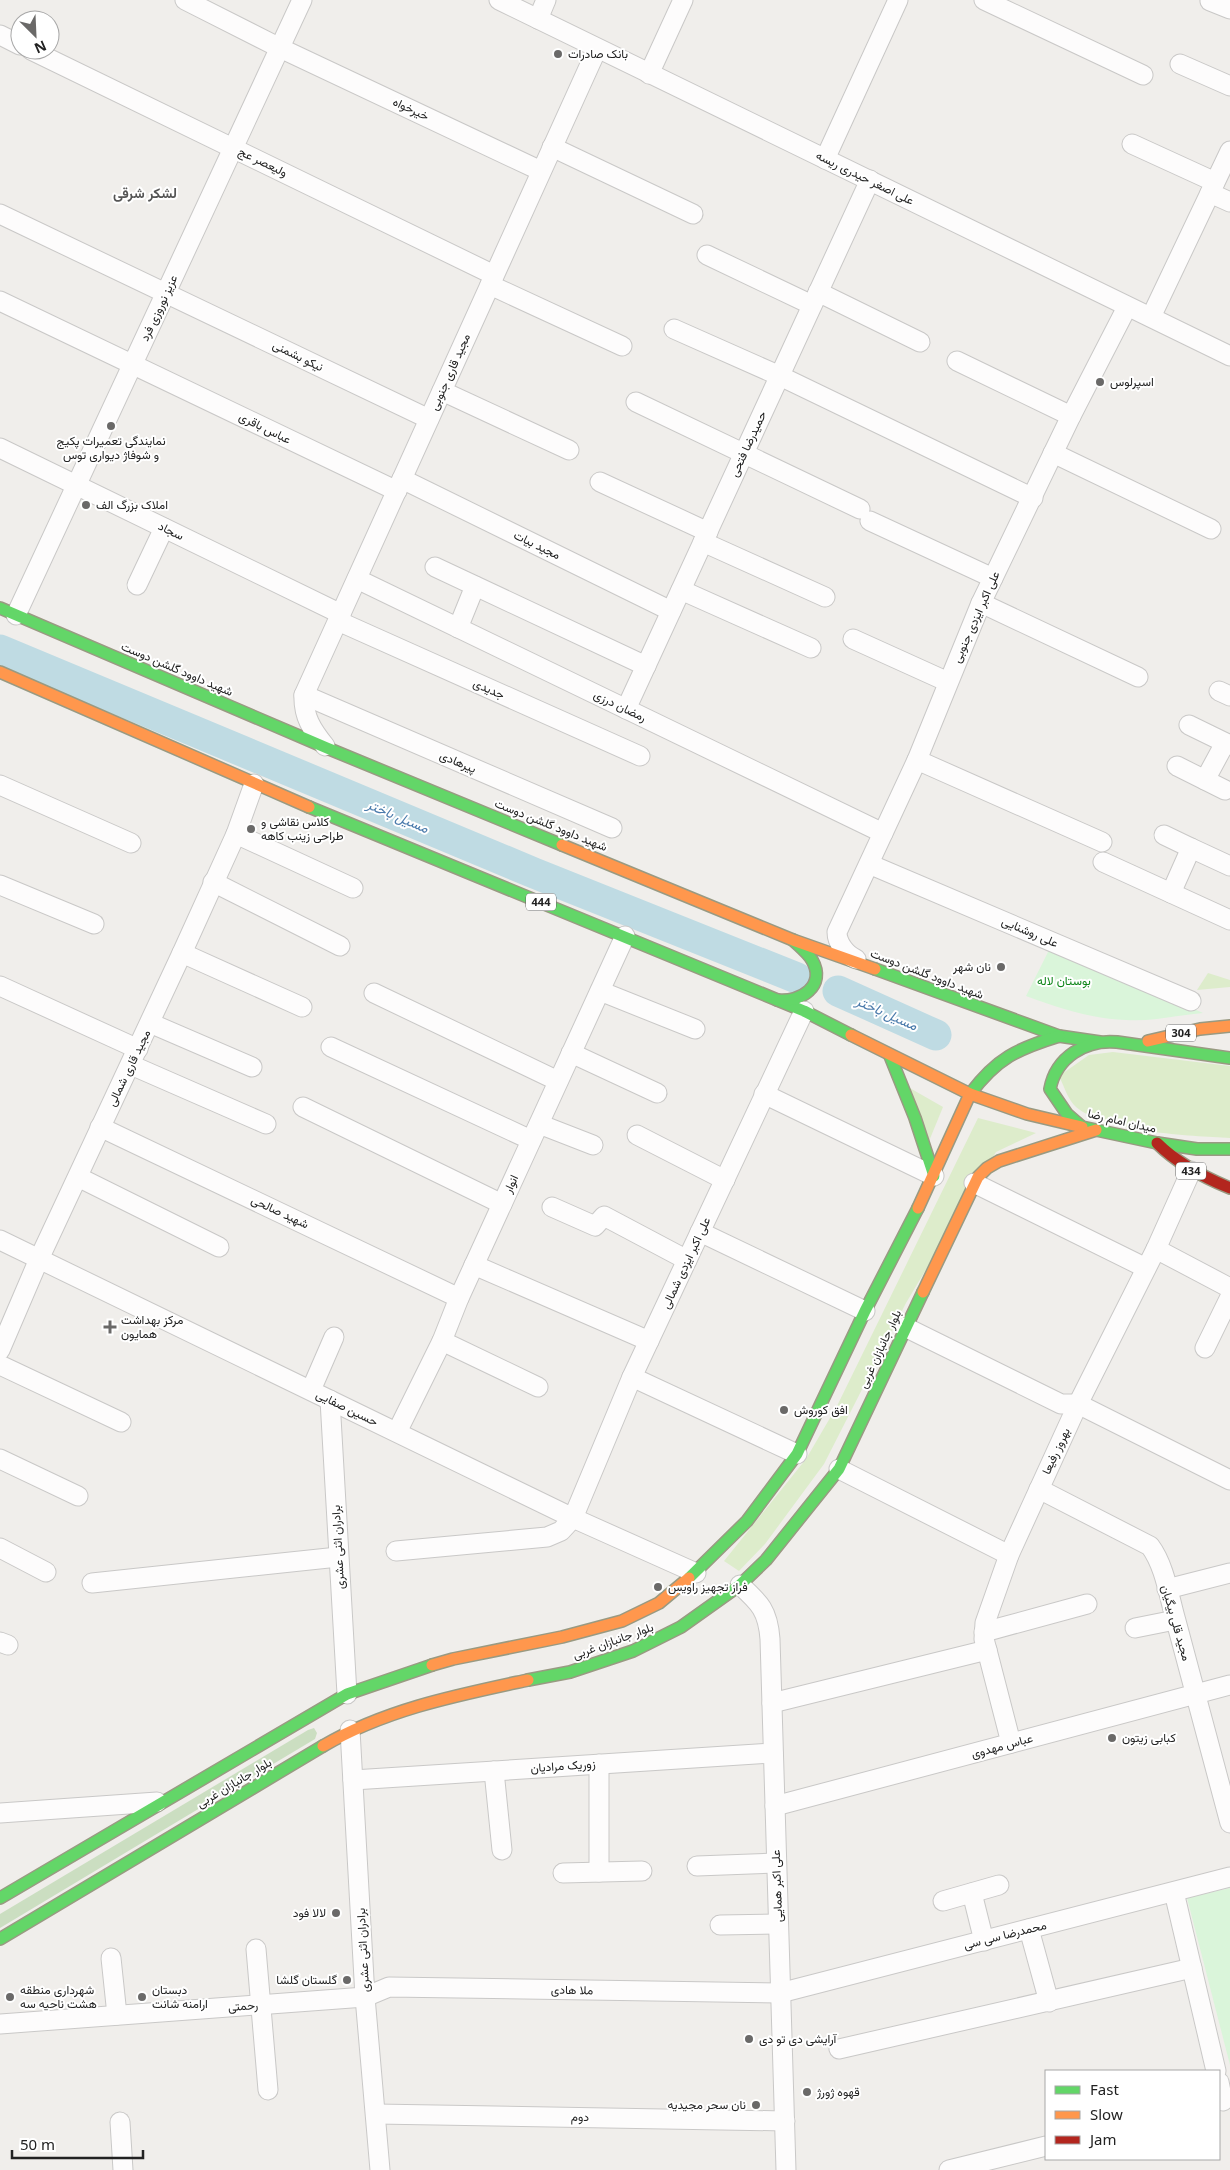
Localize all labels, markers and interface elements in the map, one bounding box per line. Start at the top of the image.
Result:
north arrow [10,10,60,60]
text: N [31,36,50,58]
place label: بانک صادرات [568,45,628,62]
marker: بانک صادرات [552,48,564,60]
street label: خیرخواه [390,93,432,124]
street label: ولیعصر عج [235,142,291,182]
street label: علی اصغر حیدری ریسه [813,146,917,209]
district label: لشکر شرقی [113,183,177,202]
street label: عزیز نوروزی فرد [136,272,181,344]
street label: مجید قاری جنوبی [425,331,474,413]
street label: نیکو بشمنی [270,336,327,375]
place label: اسپرلوس [1110,373,1154,390]
marker: اسپرلوس [1094,376,1106,388]
street label: عباس باقری [236,408,294,447]
street label: حمیدرضا فتحی [725,408,770,479]
marker: نمایندگی تعمیرات پکیج و شوفاژ دیواری توس [105,420,117,432]
place label: نمایندگی تعمیرات پکیج و شوفاژ دیواری توس [56,432,166,463]
place label: املاک بزرگ الف [96,496,168,513]
marker: املاک بزرگ الف [80,499,92,511]
street label: سجاد [156,517,187,544]
street label: مجید بیات [511,526,563,563]
street label: علی اکبر ایزدی جنوبی [948,568,1003,665]
street label: شهید داوود گلشن دوست [119,637,236,700]
street label: جدیدی [471,674,508,703]
street label: رمضان درزی [591,686,649,726]
street label: پیرهادی [437,746,479,777]
water label: مسیل باختر [363,794,433,837]
street label: شهید داوود گلشن دوست [492,794,610,855]
place label: کلاس نقاشی و طراحی زینب کاهه [261,813,344,844]
marker: کلاس نقاشی و طراحی زینب کاهه [245,823,257,835]
road number: 444 [526,894,556,910]
street label: علی روشنایی [999,912,1061,951]
street label: شهید داوود گلشن دوست [868,944,986,1003]
place label: نان شهر [952,958,991,975]
marker: نان شهر [995,961,1007,973]
park label: بوستان لاله [1037,972,1091,989]
water label: مسیل باختر [853,990,921,1035]
road number: 304 [1166,1024,1196,1042]
street label: مجید قاری شمالی [103,1027,154,1109]
street label: میدان امام رضا [1086,1104,1158,1137]
road number: 434 [1176,1162,1206,1180]
street label: انوار [499,1172,522,1197]
street label: شهید صالحی [249,1191,312,1232]
street label: علی اکبر ایزدی شمالی [657,1214,714,1312]
street label: بلوار جانبازان غربی [854,1307,905,1391]
place label: مرکز بهداشت همایون [121,1311,183,1342]
marker: مرکز بهداشت همایون [103,1320,117,1334]
street label: حسین صفایی [313,1385,381,1430]
place label: افق کوروش [794,1401,848,1418]
marker: افق کوروش [778,1404,790,1416]
street label: بهروز رفیعا [1037,1425,1074,1477]
street label: برادران اثنی عشری [327,1504,348,1590]
place label: فراز تجهیز راویس [668,1578,748,1595]
marker: فراز تجهیز راویس [652,1581,664,1593]
street label: مجید قلی بیگیان [1158,1583,1195,1663]
street label: بلوار جانبازان غربی [570,1618,656,1663]
street label: عباس مهدوی [969,1729,1035,1762]
place label: کبابی زیتون [1122,1729,1176,1746]
marker: کبابی زیتون [1106,1732,1118,1744]
street label: بلوار جانبازان غربی [193,1753,275,1812]
street label: زوریک مرادیان [530,1755,596,1776]
street label: علی اکبر همایی [767,1849,786,1923]
place label: لالا فود [293,1904,326,1921]
marker: لالا فود [330,1907,342,1919]
street label: برادران اثنی عشری [352,1907,373,1993]
street label: محمدرضا سی سی [962,1916,1048,1953]
place label: گلستان گلشا [276,1971,337,1988]
marker: گلستان گلشا [341,1974,353,1986]
place label: شهرداری منطقه هشت ناحیه سه [20,1981,97,2012]
place label: دبستان ارامنه شانت [152,1981,208,2012]
street label: ملا هادی [551,1981,593,1998]
marker: شهرداری منطقه هشت ناحیه سه [4,1991,16,2003]
marker: دبستان ارامنه شانت [136,1991,148,2003]
street label: رحمتی [227,1996,259,2015]
place label: آرایشی دی تو دی [759,2030,838,2047]
marker: آرایشی دی تو دی [743,2033,755,2045]
legend [1045,2070,1220,2160]
text: Fast [1090,2079,1119,2099]
place label: قهوه ژورژ [816,2083,860,2100]
marker: قهوه ژورژ [801,2086,813,2098]
place label: نان سحر مجیدیه [668,2096,746,2113]
marker: نان سحر مجیدیه [750,2099,762,2111]
text: Slow [1090,2104,1123,2124]
street label: دوم [571,2108,590,2125]
scale bar [12,2128,144,2160]
text: Jam [1088,2129,1117,2149]
text: 50 m [20,2134,55,2154]

